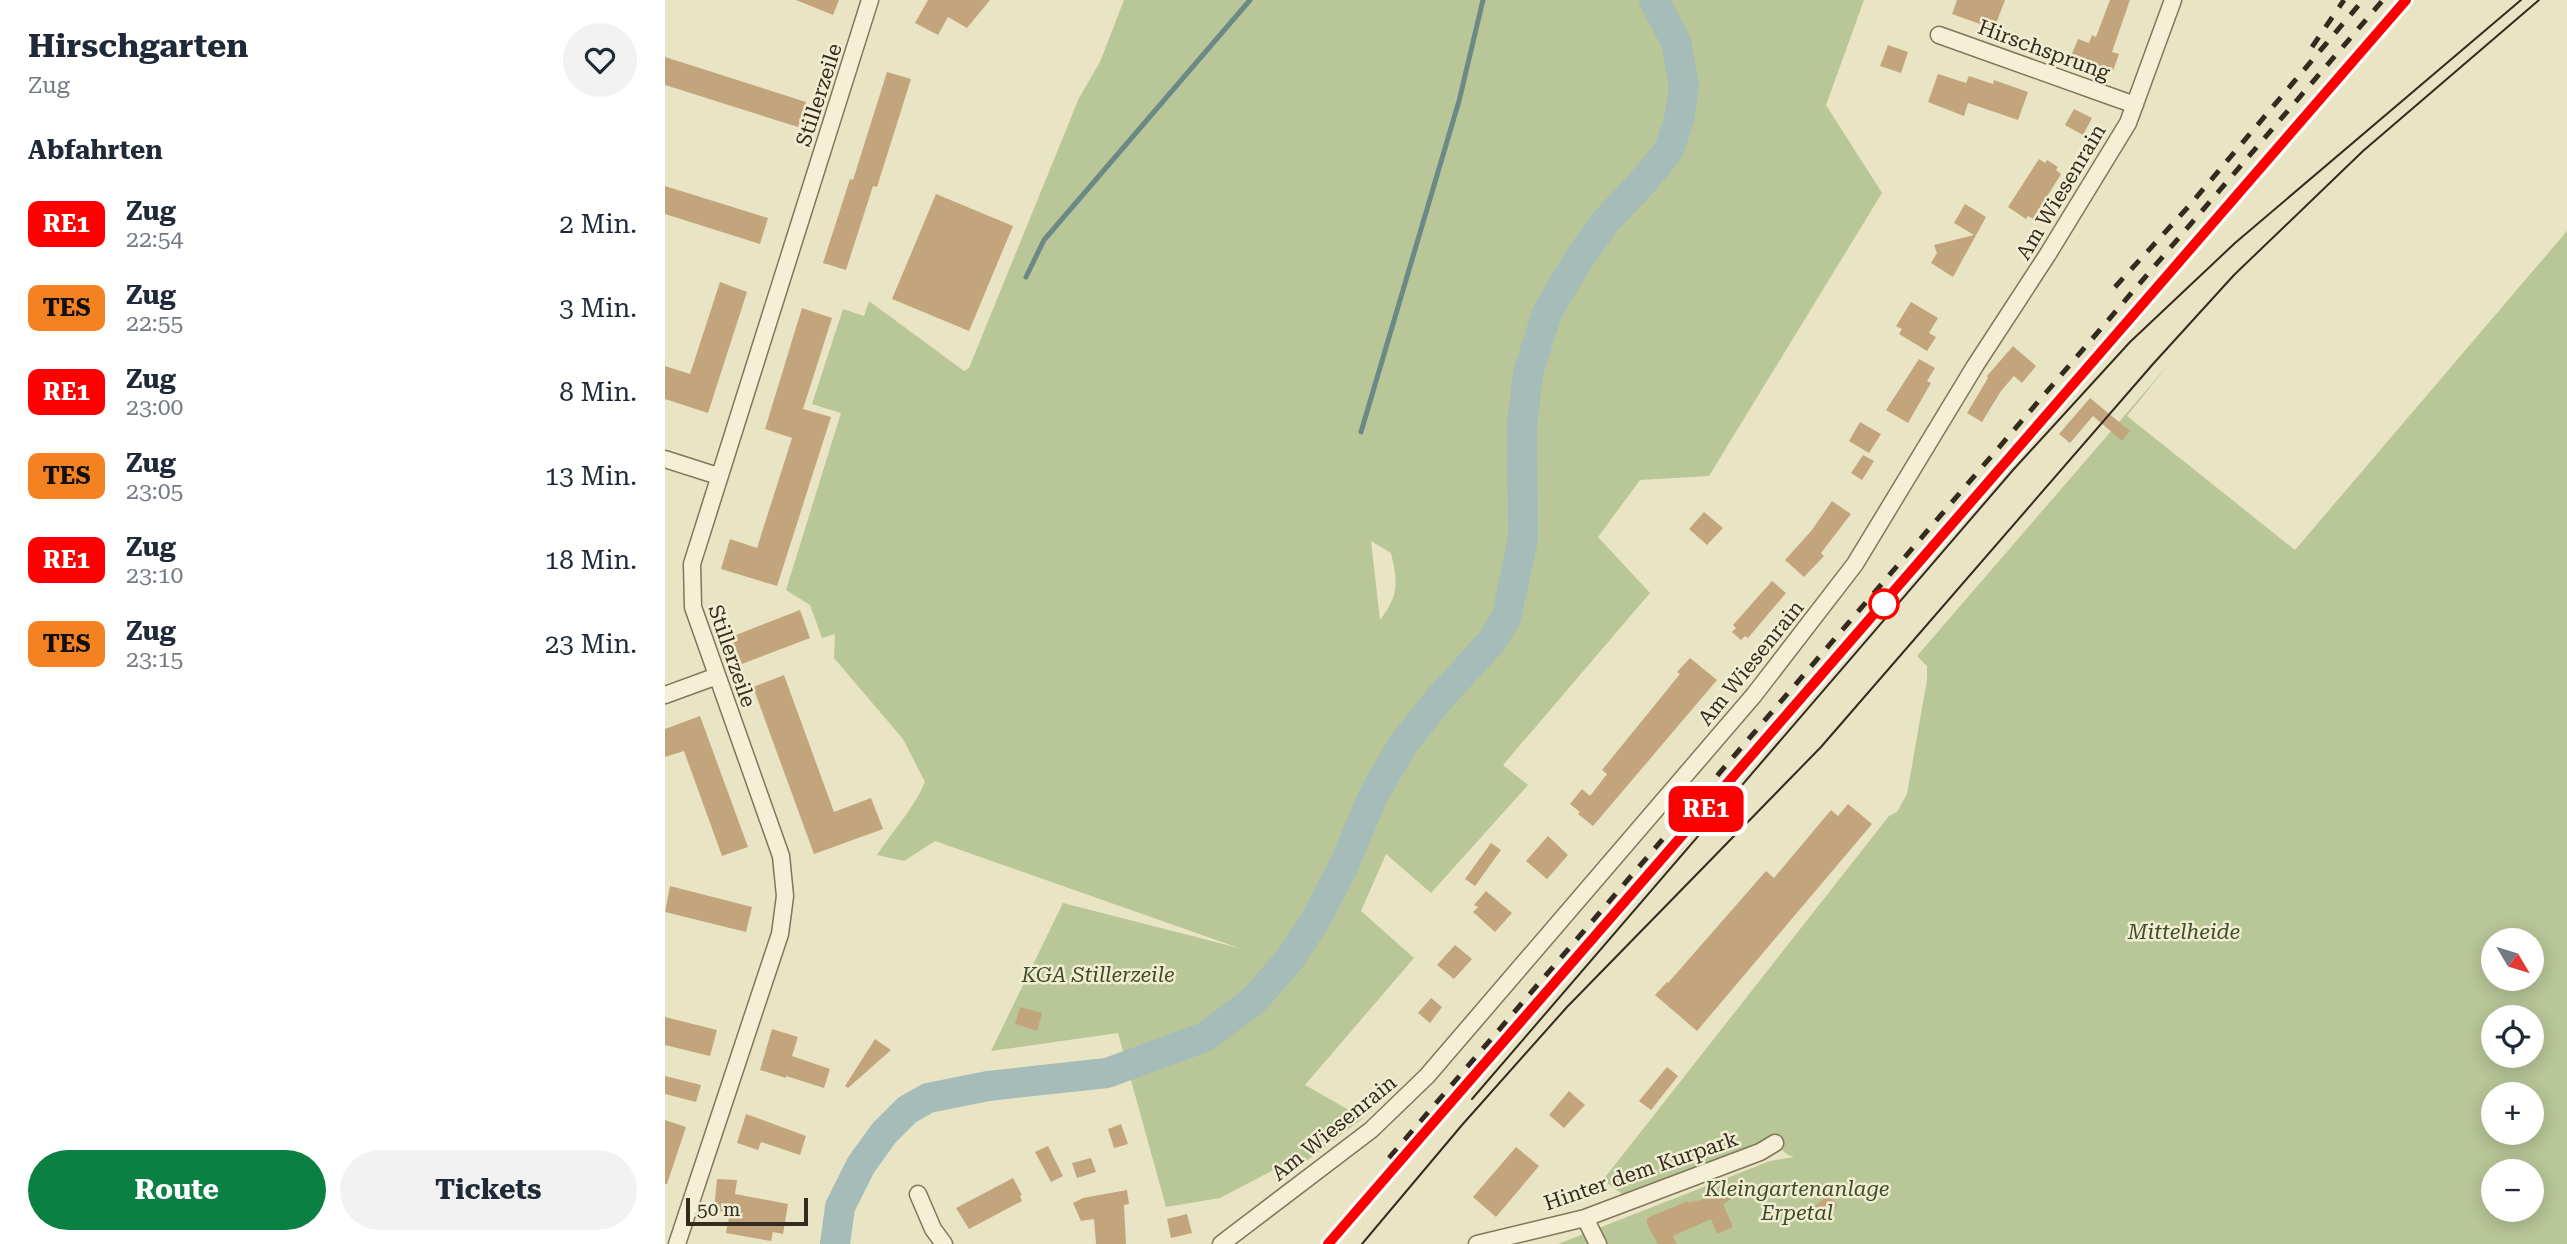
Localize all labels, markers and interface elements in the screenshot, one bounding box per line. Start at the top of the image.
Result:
street label: Hirschsprung [1975,15,2113,85]
button: heart [563,23,637,97]
text: Hirschgarten [28,26,249,65]
street label: Stillerzeile [791,41,847,149]
text: Zug [28,72,70,99]
street label: Am Wiesenrain [2011,120,2111,264]
text: Abfahrten [28,135,163,165]
text: Zug [126,196,176,226]
text: 2 Min. [559,209,637,239]
text: RE1 [43,210,90,238]
text: 22:54 [126,226,183,253]
text: Zug [126,280,176,310]
text: 3 Min. [559,293,637,323]
text: TES [42,294,91,322]
text: 22:55 [126,310,183,337]
text: Zug [126,364,176,394]
text: 8 Min. [559,377,637,407]
text: RE1 [43,378,90,406]
text: 23:00 [126,394,183,421]
text: Zug [126,448,176,478]
text: 13 Min. [545,461,637,491]
text: TES [42,462,91,490]
text: 23:05 [126,478,183,505]
text: Zug [126,532,176,562]
text: 18 Min. [545,545,637,575]
text: RE1 [43,546,90,574]
text: 23:10 [126,562,183,589]
unlabelled marker [1869,589,1899,619]
street label: Am Wiesenrain [1693,595,1809,730]
street label: Stillerzeile [703,602,761,710]
text: Zug [126,616,176,646]
text: 23 Min. [545,629,637,659]
text: TES [42,630,91,658]
text: 23:15 [126,646,183,673]
line badge: RE1 [1666,786,1746,832]
text: RE1 [1683,795,1729,823]
park label: Mittelheide [2127,920,2240,944]
north arrow [2481,928,2545,990]
map controls [2481,928,2544,1222]
park label: KGA Stillerzeile [1020,963,1175,987]
button: locate [2481,1005,2544,1068]
street label: Am Wiesenrain [1267,1070,1402,1186]
button: + [2481,1082,2544,1145]
street label: Hinter dem Kurpark [1541,1127,1741,1215]
button: Route [28,1150,326,1230]
button: Tickets [340,1150,637,1230]
button: − [2481,1159,2544,1222]
park label: Kleingartenanlage Erpetal [1704,1177,1889,1225]
scale bar [686,1195,809,1227]
text: 50 m [697,1198,740,1221]

